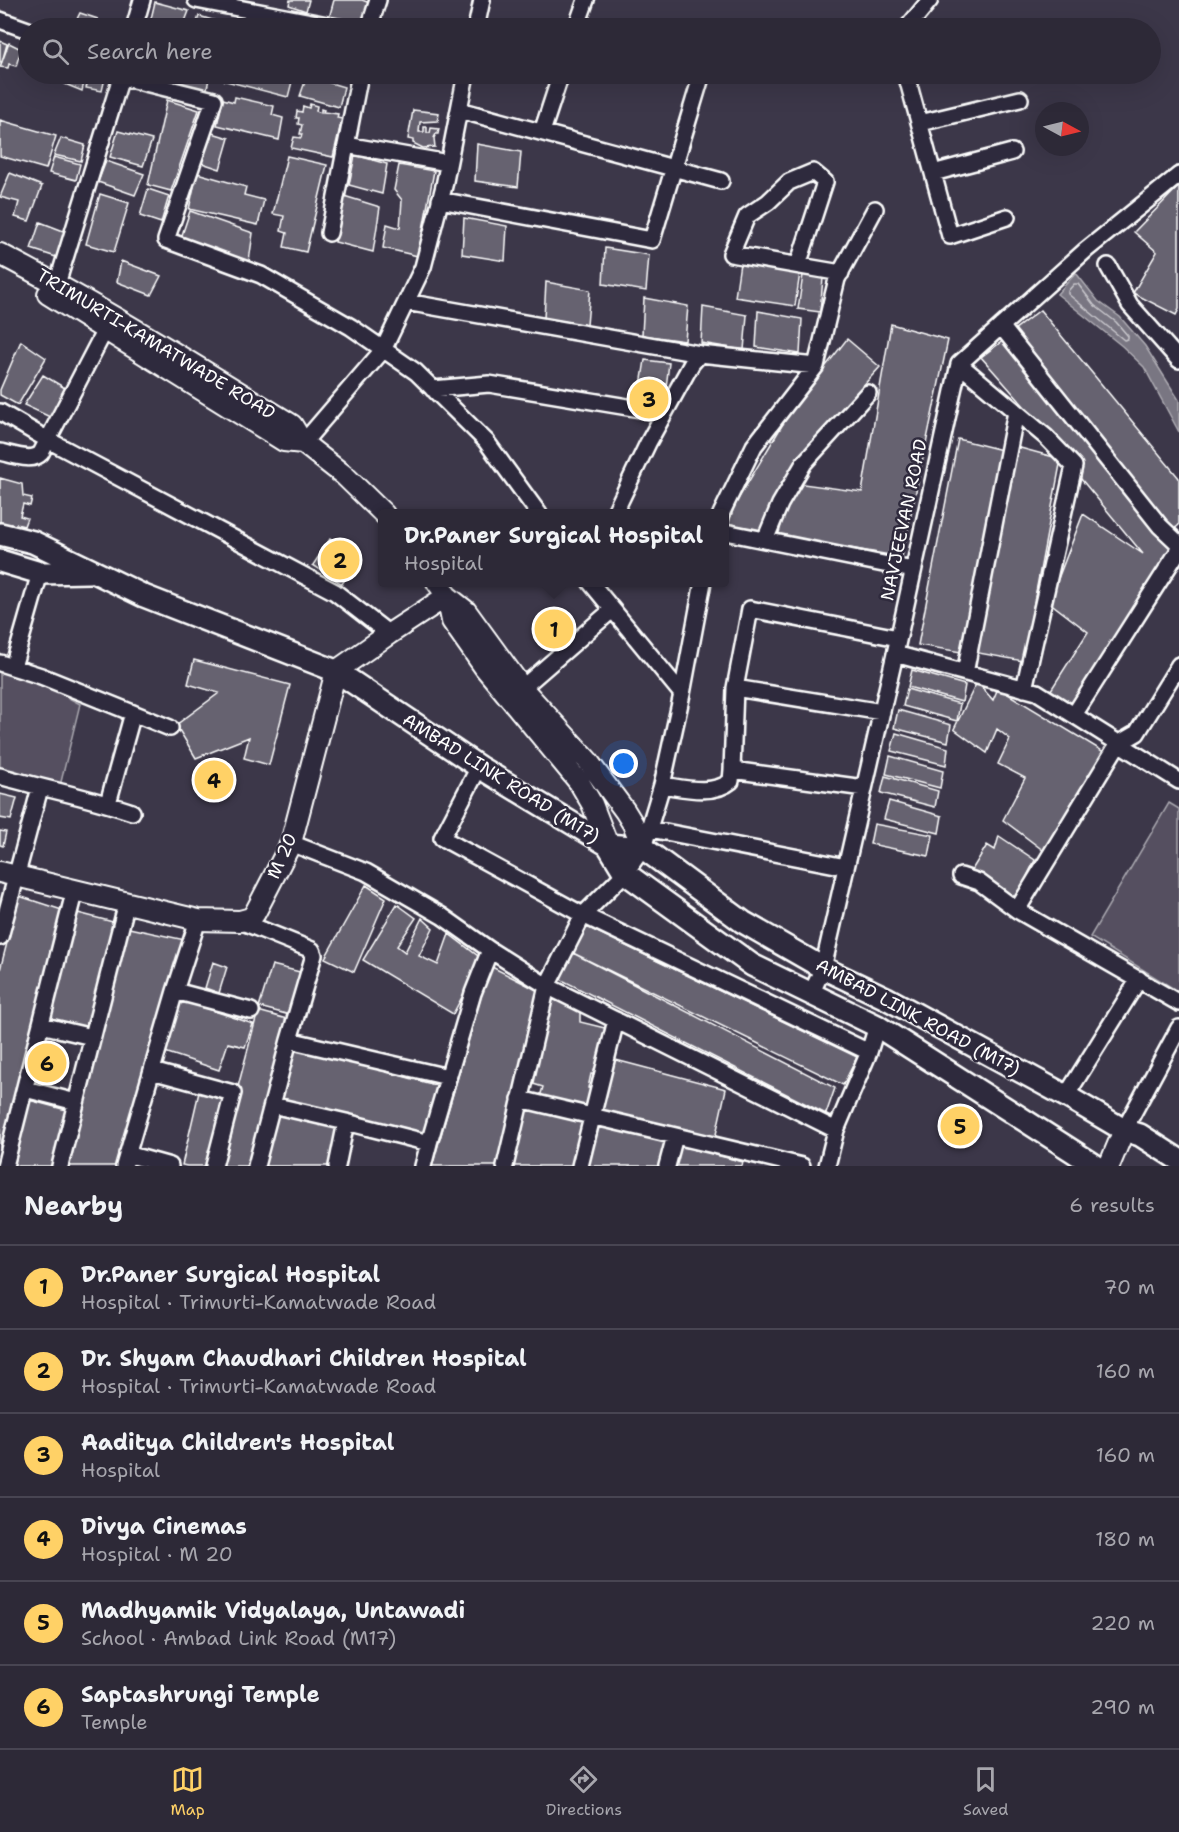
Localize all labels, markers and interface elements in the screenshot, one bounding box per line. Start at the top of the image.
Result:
search box [18,18,1161,84]
icon: search [39,35,72,68]
text: Search here [87,37,213,66]
north arrow [1035,102,1089,156]
street label: TRIMURTI-KAMATWADE ROAD [32,263,280,425]
pin: 3 [630,376,668,422]
street label: NAVJEEVAN ROAD [875,437,933,603]
popup [378,509,729,587]
text: Dr.Paner Surgical Hospital [404,521,703,550]
pin: 2 [320,538,360,582]
text: Hospital [404,550,483,576]
pin: 1 [534,606,574,652]
street label: AMBAD LINK ROAD (M17) [398,707,604,849]
your location [609,749,638,778]
pin: 4 [194,758,234,802]
street label: M 20 [261,829,303,883]
street label: AMBAD LINK ROAD (M17) [812,953,1024,1081]
pin: 6 [28,1040,66,1086]
pin: 5 [940,1104,980,1148]
text: Nearby [24,1188,123,1223]
text: 6 results [1069,1192,1155,1218]
text: Dr.Paner Surgical Hospital [81,1260,380,1289]
text: 1 [39,1274,48,1300]
text: 70 m [1103,1274,1155,1300]
text: Hospital · Trimurti-Kamatwade Road [81,1289,436,1315]
text: Dr. Shyam Chaudhari Children Hospital [81,1344,527,1373]
text: 2 [37,1358,51,1384]
text: 160 m [1096,1358,1155,1384]
text: Hospital · Trimurti-Kamatwade Road [81,1373,436,1399]
text: Aaditya Children's Hospital [81,1428,394,1457]
text: 3 [37,1442,51,1468]
text: 160 m [1096,1442,1155,1468]
text: Hospital [81,1457,160,1483]
text: Divya Cinemas [81,1512,247,1541]
text: 4 [37,1526,51,1552]
text: 180 m [1095,1526,1155,1552]
text: Hospital · M 20 [81,1541,233,1567]
text: Madhyamik Vidyalaya, Untawadi [81,1596,465,1625]
text: 5 [37,1610,50,1636]
text: 220 m [1091,1610,1155,1636]
text: School · Ambad Link Road (M17) [81,1625,396,1651]
text: Saptashrungi Temple [81,1680,320,1709]
text: 6 [37,1694,51,1720]
text: 290 m [1090,1694,1155,1720]
text: Temple [81,1709,148,1735]
tab: Map [171,1763,205,1820]
tab: Directions [546,1763,622,1820]
tab: Saved [963,1763,1009,1820]

